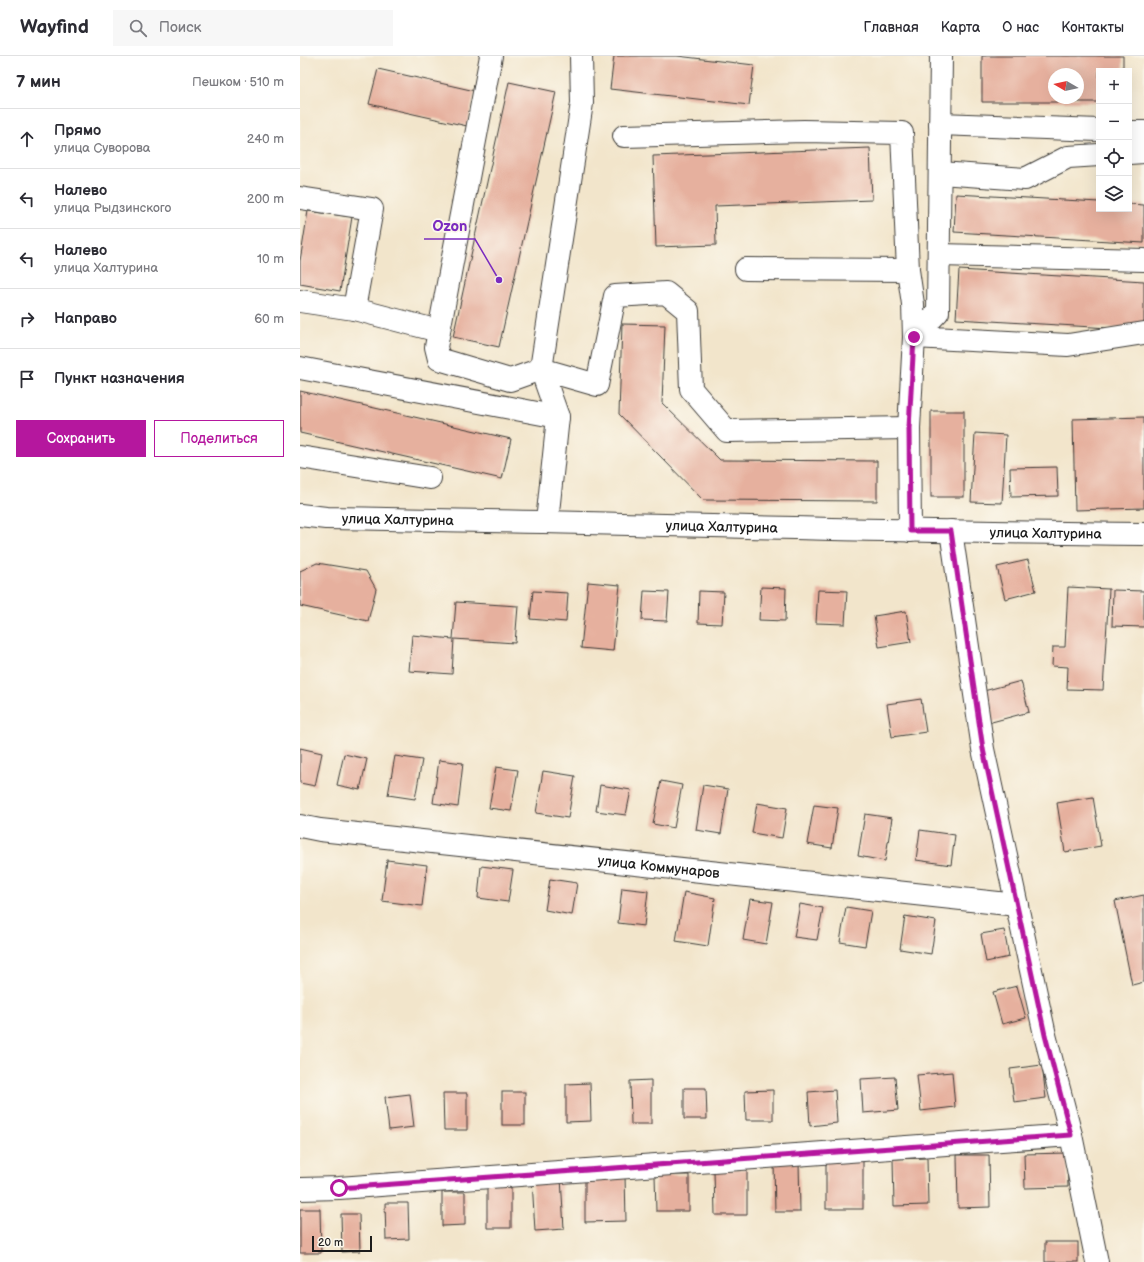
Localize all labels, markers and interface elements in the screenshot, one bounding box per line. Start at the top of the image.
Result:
search box [113,10,393,46]
text: Wayfind [20,16,89,39]
icon: search [127,17,149,39]
text: Поиск [159,18,202,37]
text: Главная [864,19,919,36]
text: Карта [941,19,980,36]
text: О нас [1002,19,1039,36]
text: Контакты [1061,19,1124,36]
north arrow [1048,68,1084,104]
map controls [1096,68,1132,212]
button: + [1096,68,1132,104]
text: 7 мин [16,72,61,92]
text: Пешком · 510 m [192,74,284,90]
button: − [1096,104,1132,140]
text: Прямо [54,121,101,140]
icon: ahead [16,128,38,150]
text: 240 m [247,131,284,147]
text: улица Суворова [54,140,150,156]
button: locate [1096,140,1132,176]
button: layers [1096,176,1132,212]
text: Налево [54,181,107,200]
icon: left [16,188,38,210]
text: 200 m [247,191,284,207]
text: улица Рыдзинского [54,200,171,216]
callout: Ozon [424,212,475,239]
text: Ozon [433,217,467,236]
text: Налево [54,241,107,260]
icon: left [16,248,38,270]
text: 10 m [257,251,284,267]
text: улица Халтурина [54,260,158,276]
icon: right [16,308,38,330]
text: Направо [54,309,117,328]
text: 60 m [254,311,284,327]
route end [905,328,923,346]
icon: arrive [16,368,38,390]
text: Пункт назначения [54,369,185,388]
button: Сохранить [16,420,146,457]
button: Поделиться [154,420,284,457]
street label: улица Халтурина [342,510,455,529]
street label: улица Халтурина [665,517,779,537]
street label: улица Халтурина [989,524,1103,543]
street label: улица Коммунаров [597,852,721,882]
route start [330,1179,348,1197]
scale bar [312,1234,372,1253]
text: 20 m [318,1236,343,1249]

